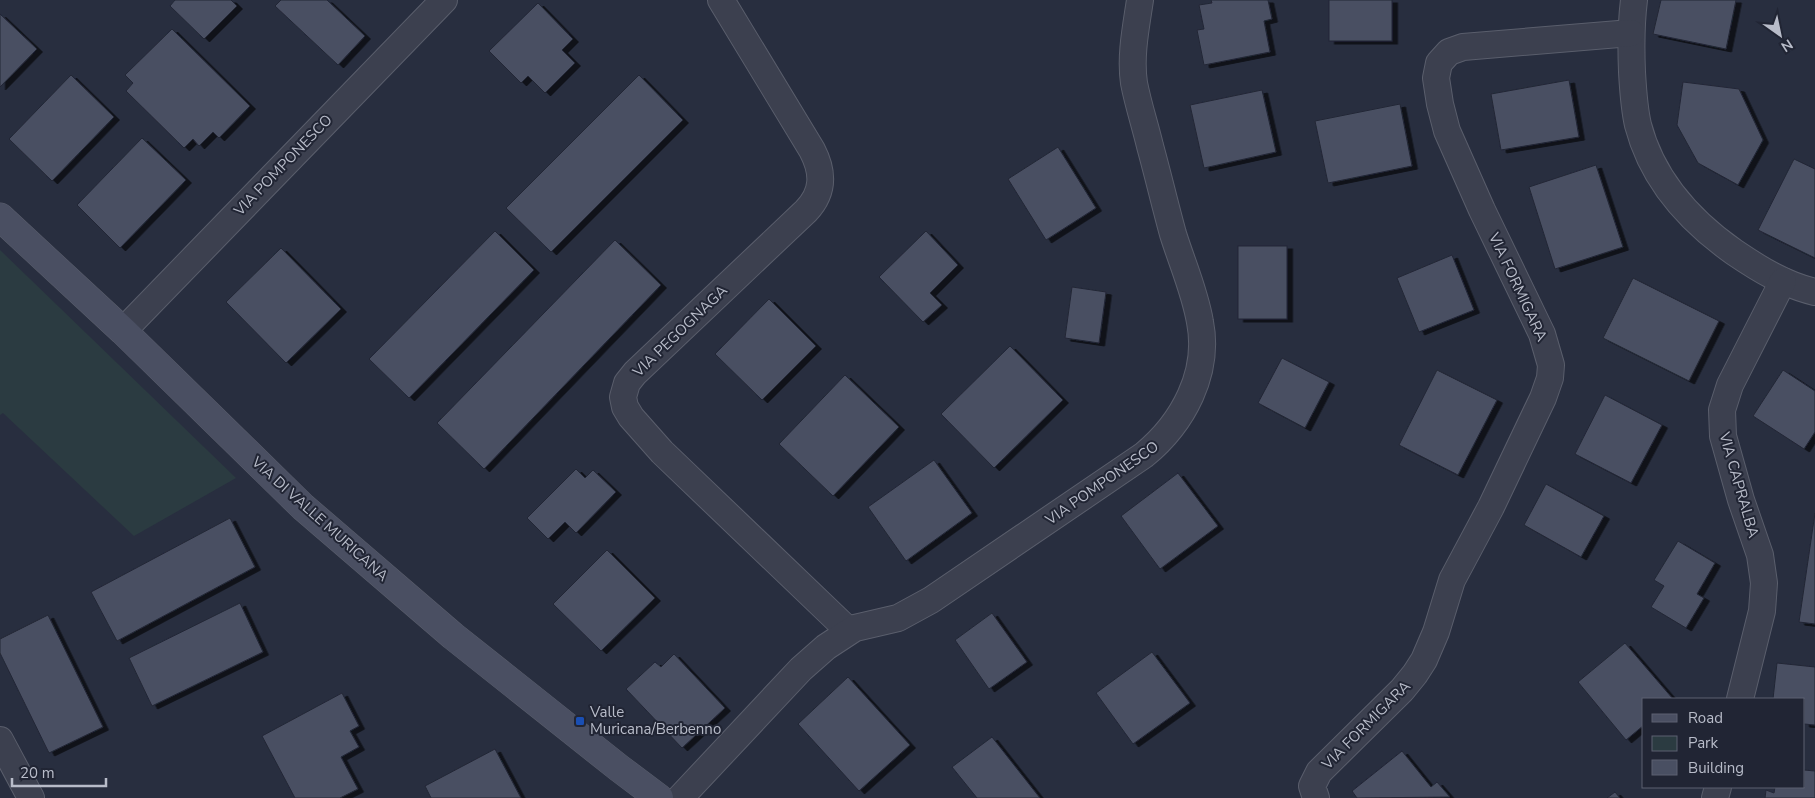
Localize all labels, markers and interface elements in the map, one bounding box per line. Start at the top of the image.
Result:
north arrow [1755,10,1805,60]
text: N [1777,35,1796,56]
street label: VIA POMPONESCO [229,110,337,221]
street label: VIA FORMIGARA [1484,229,1552,345]
street label: VIA PEGOGNAGA [628,281,732,382]
street label: VIA CAPRALBA [1714,429,1764,540]
street label: VIA POMPONESCO [1041,436,1163,530]
street label: VIA DI VALLE MURICANA [247,451,393,586]
street label: VIA FORMIGARA [1317,676,1415,774]
legend [1642,698,1805,788]
place label: Valle Muricana/Berbenno [589,702,721,739]
text: Road [1688,708,1723,728]
marker: Valle Muricana/Berbenno [574,715,586,727]
text: Park [1688,733,1718,753]
scale bar [12,756,106,788]
text: Building [1688,758,1744,778]
text: 20 m [20,763,55,783]

